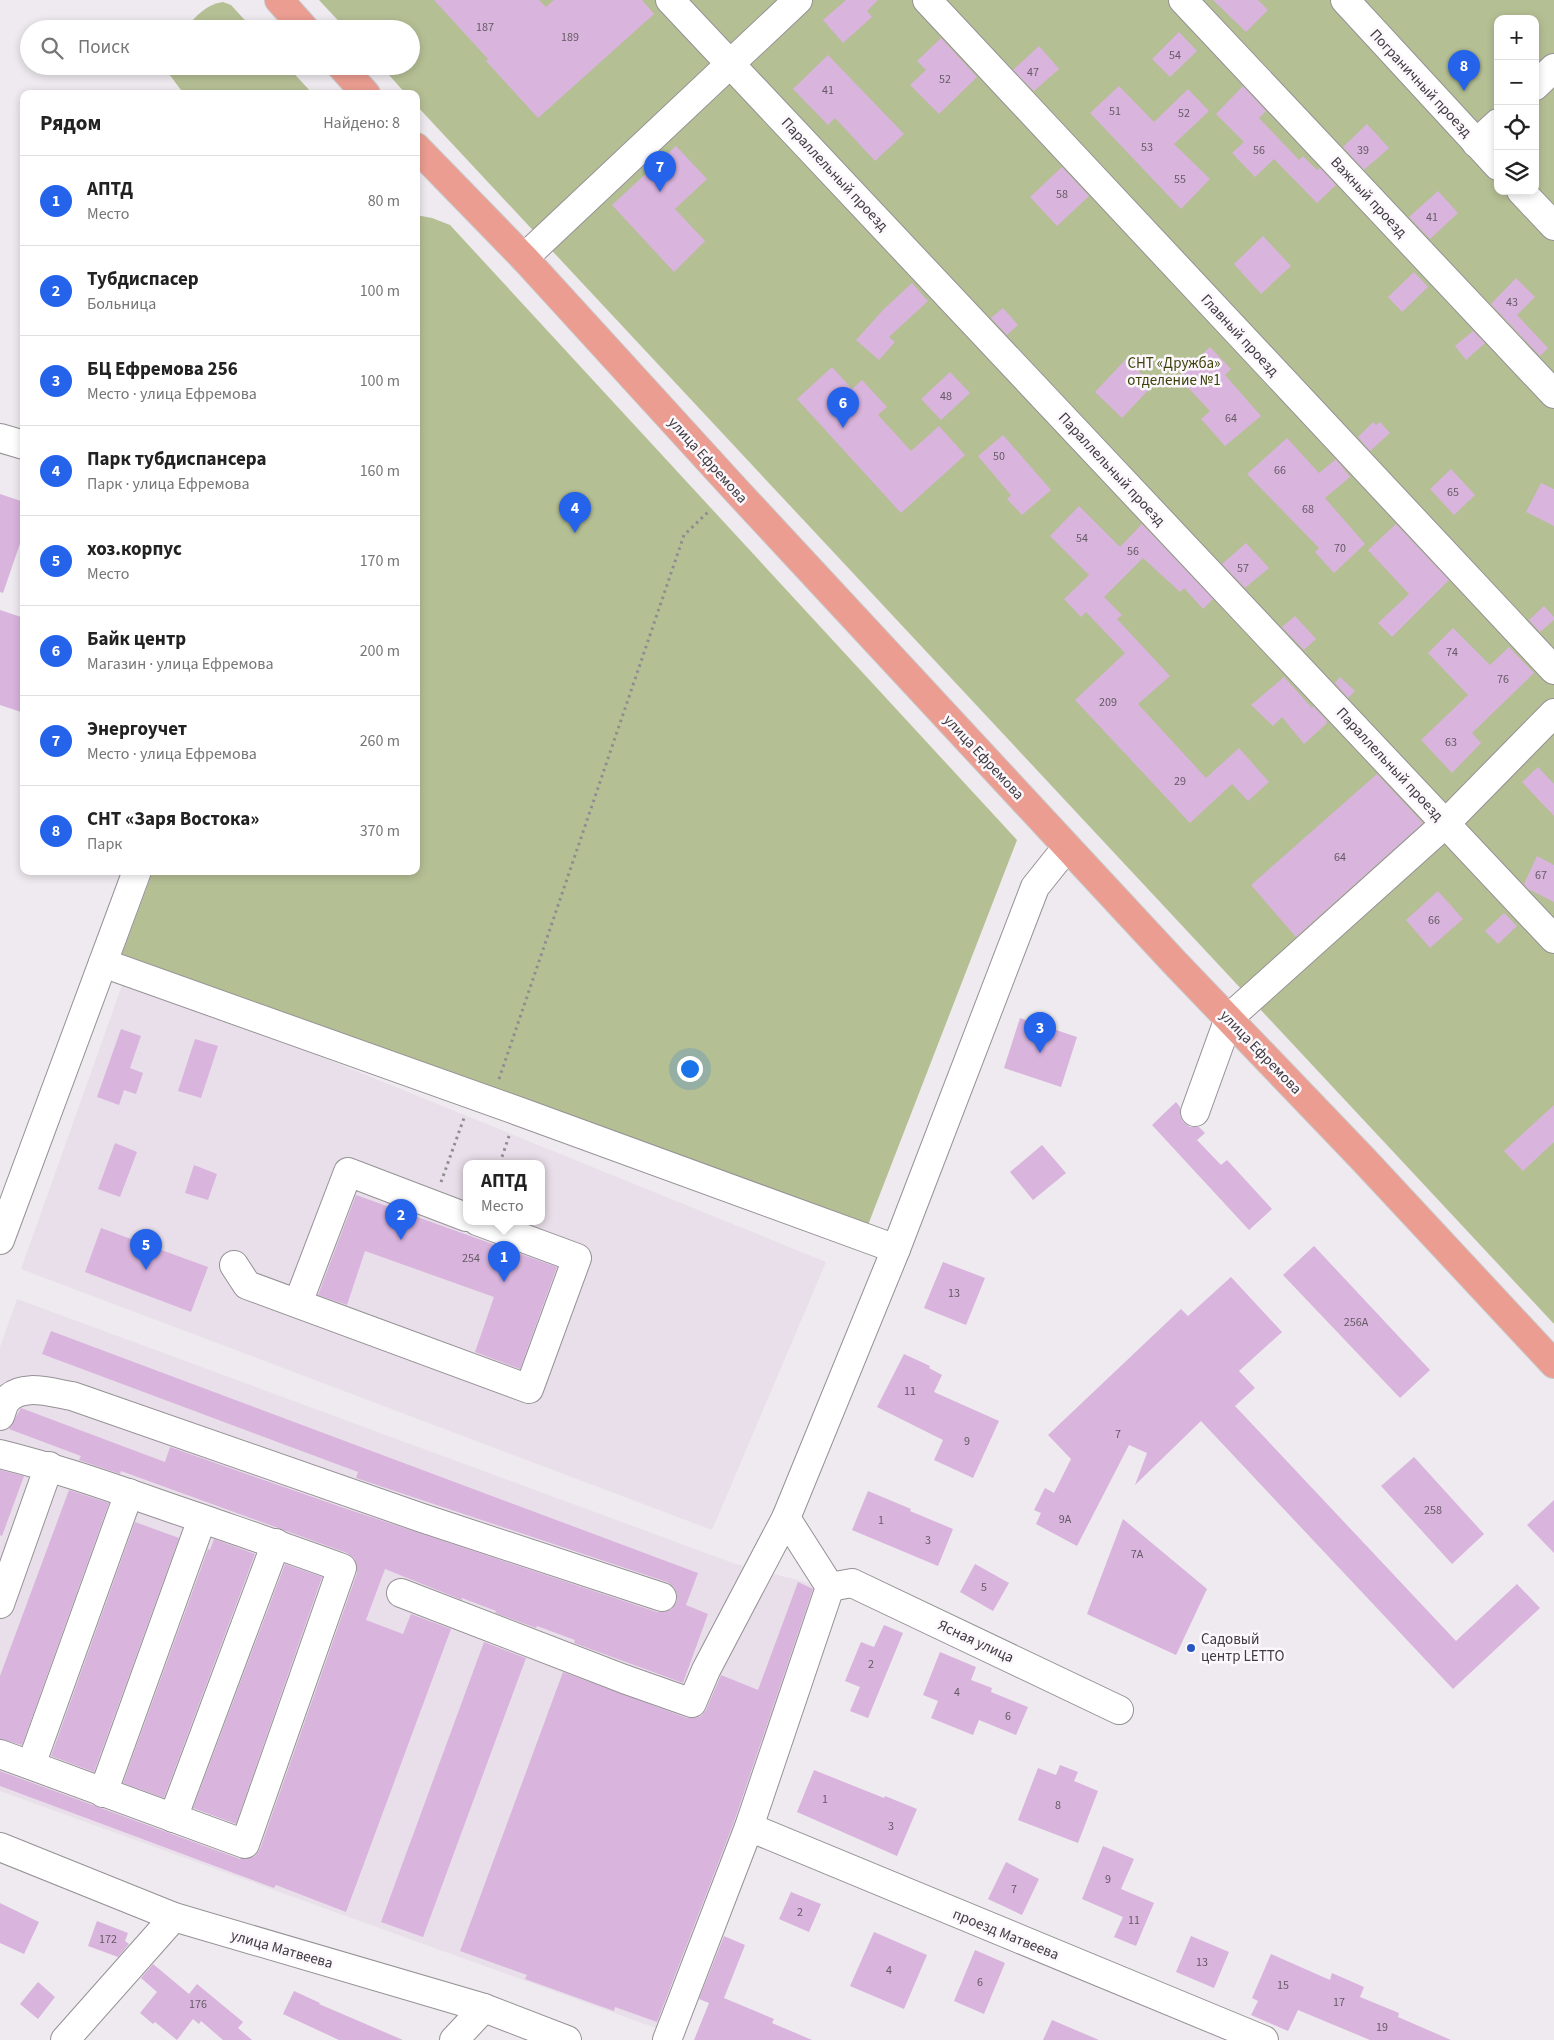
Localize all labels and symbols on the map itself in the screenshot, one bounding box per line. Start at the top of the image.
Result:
house number: 187 [476,19,494,36]
street label: Пограничный проезд [1365,25,1476,142]
house number: 189 [561,29,579,46]
house number: 54 [1169,47,1181,64]
pin: 8 [1448,50,1480,91]
house number: 47 [1027,64,1039,81]
house number: 52 [939,71,951,88]
house number: 41 [822,82,834,99]
house number: 51 [1109,103,1121,120]
house number: 52 [1178,105,1190,122]
street label: Параллельный проезд [776,113,893,236]
house number: 53 [1141,139,1153,156]
house number: 56 [1253,142,1265,159]
house number: 39 [1357,142,1369,159]
pin: 7 [644,151,676,192]
street label: Важный проезд [1326,152,1412,242]
house number: 55 [1174,171,1186,188]
house number: 58 [1056,186,1068,203]
house number: 41 [1426,209,1438,226]
street label: Главный проезд [1196,289,1283,381]
house number: 43 [1506,294,1518,311]
park label: СНТ «Дружба» отделение №1 [1127,353,1221,391]
pin: 6 [827,387,859,428]
house number: 48 [940,388,952,405]
street label: Параллельный проезд [1053,408,1170,531]
house number: 64 [1225,410,1237,427]
street label: улица Ефремова [663,413,752,508]
house number: 50 [993,448,1005,465]
house number: 66 [1274,462,1286,479]
house number: 65 [1447,484,1459,501]
pin: 4 [559,492,591,533]
house number: 68 [1302,501,1314,518]
house number: 54 [1076,530,1088,547]
house number: 70 [1334,540,1346,557]
house number: 56 [1127,543,1139,560]
house number: 57 [1237,560,1249,577]
house number: 74 [1446,644,1458,661]
house number: 76 [1497,671,1509,688]
house number: 209 [1099,694,1117,711]
street label: Параллельный проезд [1331,703,1448,826]
street label: улица Ефремова [939,710,1029,805]
house number: 63 [1445,734,1457,751]
house number: 29 [1174,773,1186,790]
house number: 64 [1334,849,1346,866]
house number: 67 [1535,867,1547,884]
house number: 66 [1428,912,1440,929]
street label: улица Ефремова [1215,1006,1306,1099]
pin: 3 [1024,1012,1056,1053]
your location [677,1056,703,1082]
pin: 2 [385,1199,417,1240]
pin: 5 [130,1229,162,1270]
pin: 1 [488,1241,520,1282]
house number: 254 [462,1250,480,1267]
house number: 13 [948,1285,960,1302]
house number: 256А [1344,1314,1369,1331]
house number: 11 [904,1383,916,1400]
house number: 7 [1115,1426,1121,1443]
house number: 9 [964,1433,970,1450]
house number: 258 [1424,1502,1442,1519]
house number: 9А [1059,1511,1072,1528]
house number: 1 [878,1512,884,1529]
house number: 3 [925,1532,931,1549]
house number: 7А [1131,1546,1144,1563]
house number: 5 [981,1579,987,1596]
street label: Ясная улица [934,1615,1017,1668]
place label: Садовый центр LETTO [1201,1629,1284,1667]
marker: Садовый центр LETTO [1185,1642,1197,1654]
house number: 2 [868,1656,874,1673]
house number: 4 [954,1684,960,1701]
house number: 6 [1005,1708,1011,1725]
house number: 1 [822,1791,828,1808]
house number: 8 [1055,1797,1061,1814]
house number: 3 [888,1818,894,1835]
house number: 9 [1105,1871,1111,1888]
house number: 7 [1011,1881,1017,1898]
house number: 2 [797,1904,803,1921]
street label: проезд Матвеева [950,1904,1062,1965]
house number: 11 [1128,1912,1140,1929]
street label: улица Матвеева [228,1925,335,1974]
house number: 172 [99,1931,117,1948]
house number: 13 [1196,1954,1208,1971]
house number: 4 [886,1962,892,1979]
house number: 6 [977,1974,983,1991]
house number: 15 [1277,1977,1289,1994]
house number: 17 [1333,1994,1345,2011]
house number: 176 [189,1996,207,2013]
house number: 19 [1376,2019,1388,2036]

